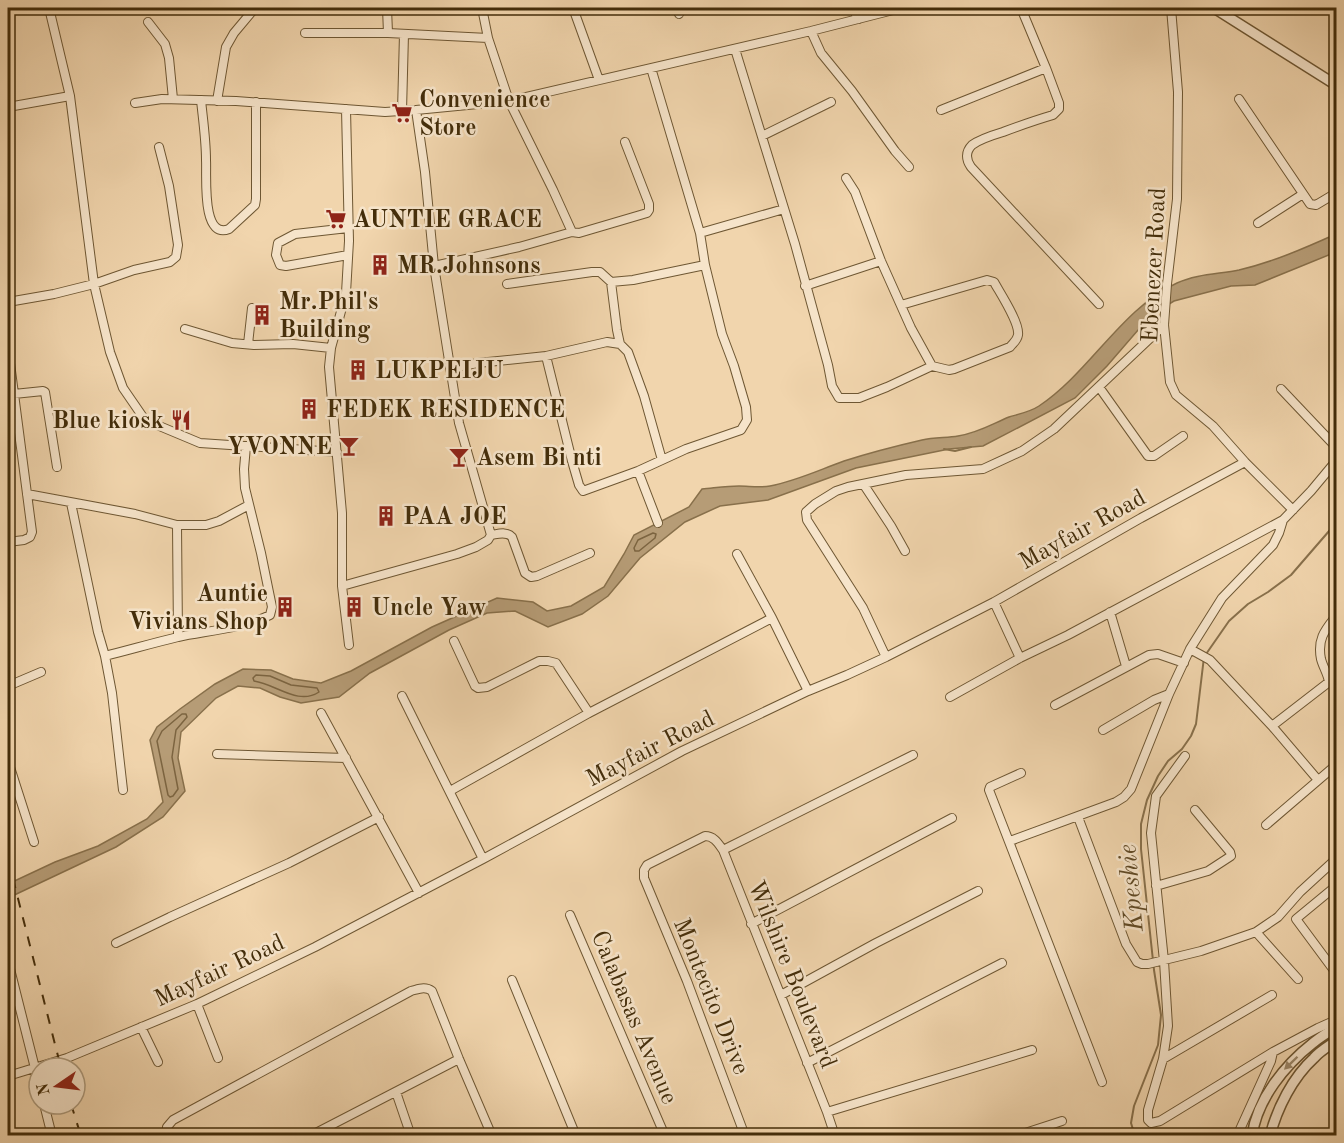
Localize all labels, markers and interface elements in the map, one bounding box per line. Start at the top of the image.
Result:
place label: Convenience Store [419,89,551,141]
supermarket icon: Convenience Store [390,101,414,125]
street label: Ebenezer Road [1139,187,1171,343]
supermarket icon: AUNTIE GRACE [324,207,348,231]
place label: AUNTIE GRACE [353,209,542,233]
building icon: MR.Johnsons [368,253,392,277]
place label: MR.Johnsons [397,255,541,279]
place label: Mr.Phil's Building [279,291,378,343]
building icon: Mr.Phil's Building [250,303,274,327]
building icon: LUKPEIJU [346,358,370,382]
place label: LUKPEIJU [375,360,504,384]
building icon: FEDEK RESIDENCE [297,397,321,421]
place label: FEDEK RESIDENCE [326,399,565,423]
restaurant icon: Blue kiosk [169,408,193,432]
place label: Blue kiosk [52,410,164,434]
bar icon: YVONNE [337,434,361,458]
place label: YVONNE [227,436,332,460]
bar icon: Asem Bi nti [447,445,471,469]
place label: Asem Bi nti [476,447,602,471]
street label: Mayfair Road [1016,486,1150,575]
building icon: PAA JOE [374,504,398,528]
place label: PAA JOE [403,506,506,530]
place label: Auntie Vivians Shop [128,583,268,635]
building icon: Auntie Vivians Shop [273,595,297,619]
building icon: Uncle Yaw [342,595,366,619]
place label: Uncle Yaw [371,597,487,621]
street label: Mayfair Road [583,707,719,792]
water label: Kpeshie [1115,843,1149,934]
street label: Wilshire Boulevard [743,877,840,1072]
street label: Montecito Drive [668,915,752,1078]
street label: Calabasas Avenue [586,927,681,1108]
street label: Mayfair Road [151,931,289,1012]
north arrow [27,1056,87,1116]
one-way arrow [1285,1056,1299,1070]
text: N [35,1081,54,1097]

